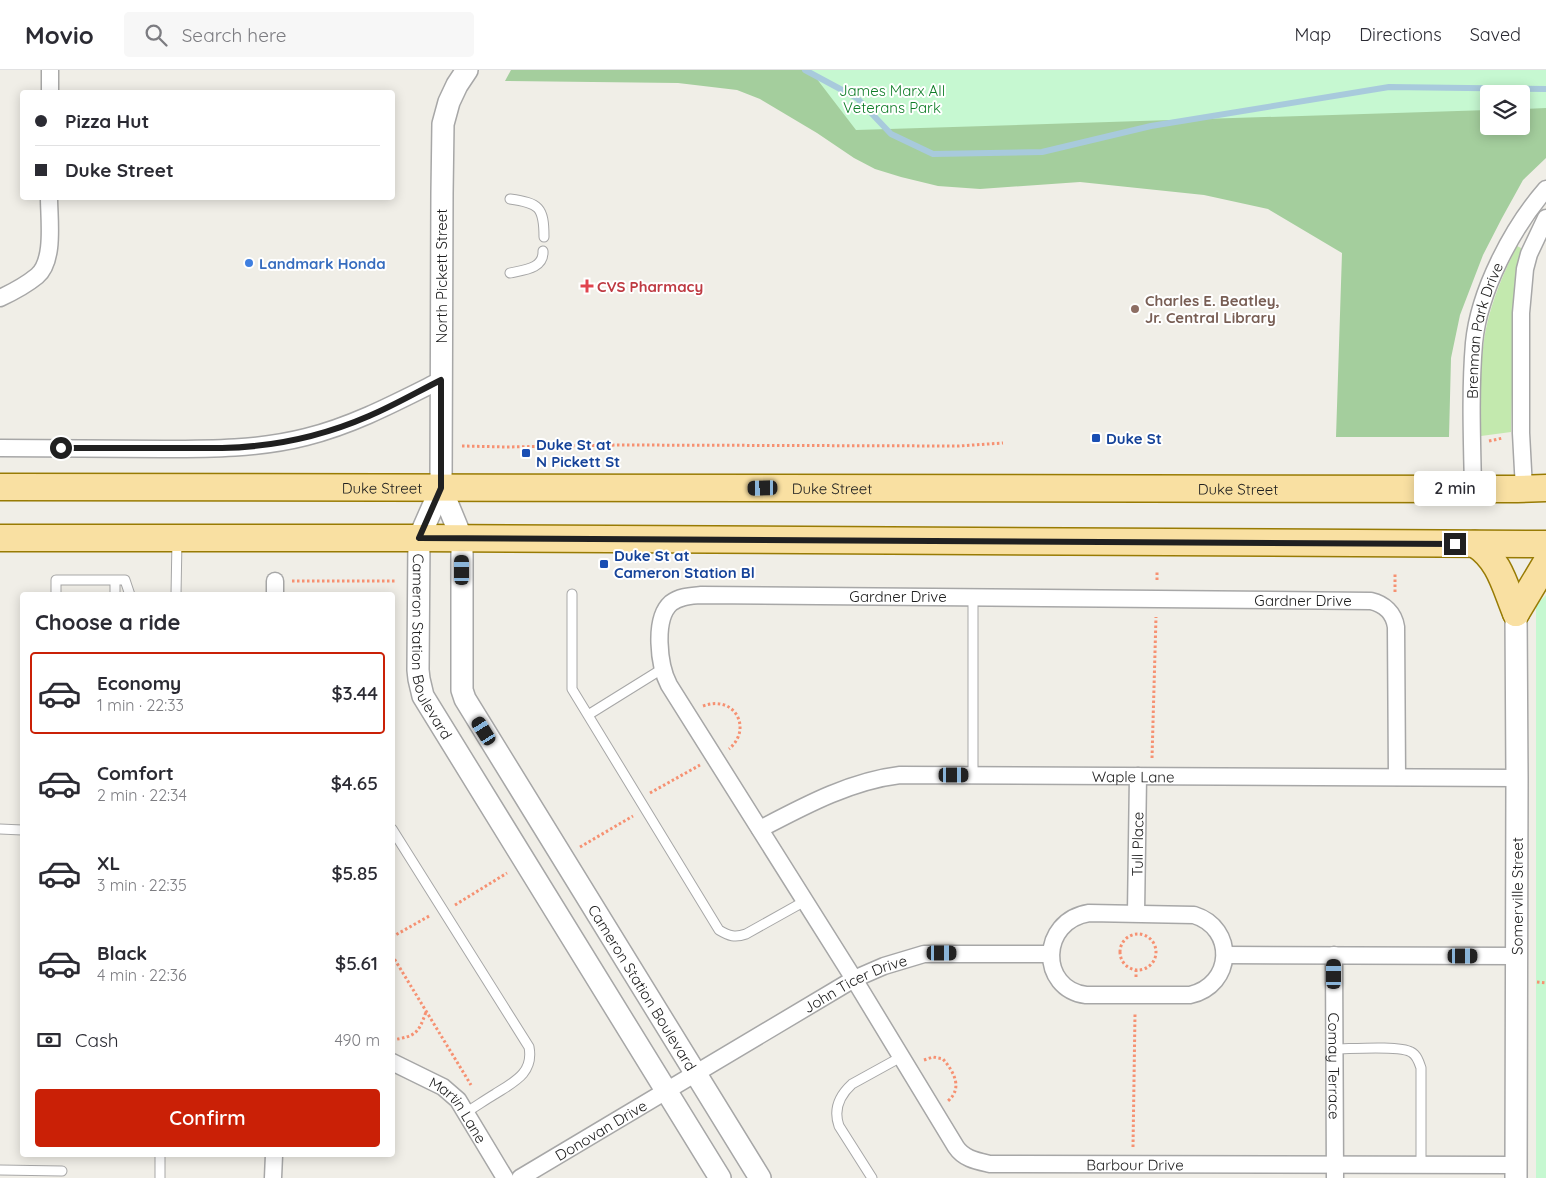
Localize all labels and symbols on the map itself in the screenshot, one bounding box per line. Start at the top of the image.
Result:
park label: James Marx All Veterans Park [839,81,945,117]
street label: North Pickett Street [432,209,451,343]
place label: Landmark Honda [259,254,386,273]
marker: Landmark Honda [243,257,255,269]
street label: Brenman Park Drive [1462,259,1507,399]
place label: CVS Pharmacy [597,277,703,296]
marker: CVS Pharmacy [581,280,593,292]
place label: Charles E. Beatley, Jr. Central Library [1145,291,1280,327]
marker: Charles E. Beatley, Jr. Central Library [1129,303,1141,315]
place label: Duke St [1106,429,1162,448]
marker: Duke St [1090,432,1102,444]
place label: Duke St at N Pickett St [536,435,620,471]
route start [50,437,72,459]
marker: Duke St at N Pickett St [520,447,532,459]
callout: 2 min [1414,472,1496,506]
street label: Duke Street [342,478,422,497]
street label: Duke Street [792,479,872,498]
street label: Duke Street [1198,479,1278,498]
car [747,480,778,496]
route end [1444,533,1466,555]
place label: Duke St at Cameron Station Bl [614,546,755,582]
street label: Cameron Station Boulevard [408,553,457,742]
car [454,555,469,585]
marker: Duke St at Cameron Station Bl [598,558,610,570]
street label: Gardner Drive [849,587,947,606]
street label: Gardner Drive [1254,591,1352,610]
car [469,714,498,748]
street label: Waple Lane [1092,766,1174,786]
car [939,768,969,783]
street label: Tull Place [1127,812,1147,876]
street label: Somerville Street [1507,837,1526,955]
street label: Cameron Station Boulevard [584,901,701,1074]
car [927,946,957,961]
car [1448,949,1478,964]
street label: John Ticer Drive [800,950,909,1017]
car [1326,959,1341,989]
street label: Comay Terrace [1325,1013,1344,1119]
street label: Martin Lane [426,1072,491,1147]
street label: Donovan Drive [551,1095,650,1165]
street label: Barbour Drive [1086,1155,1184,1174]

